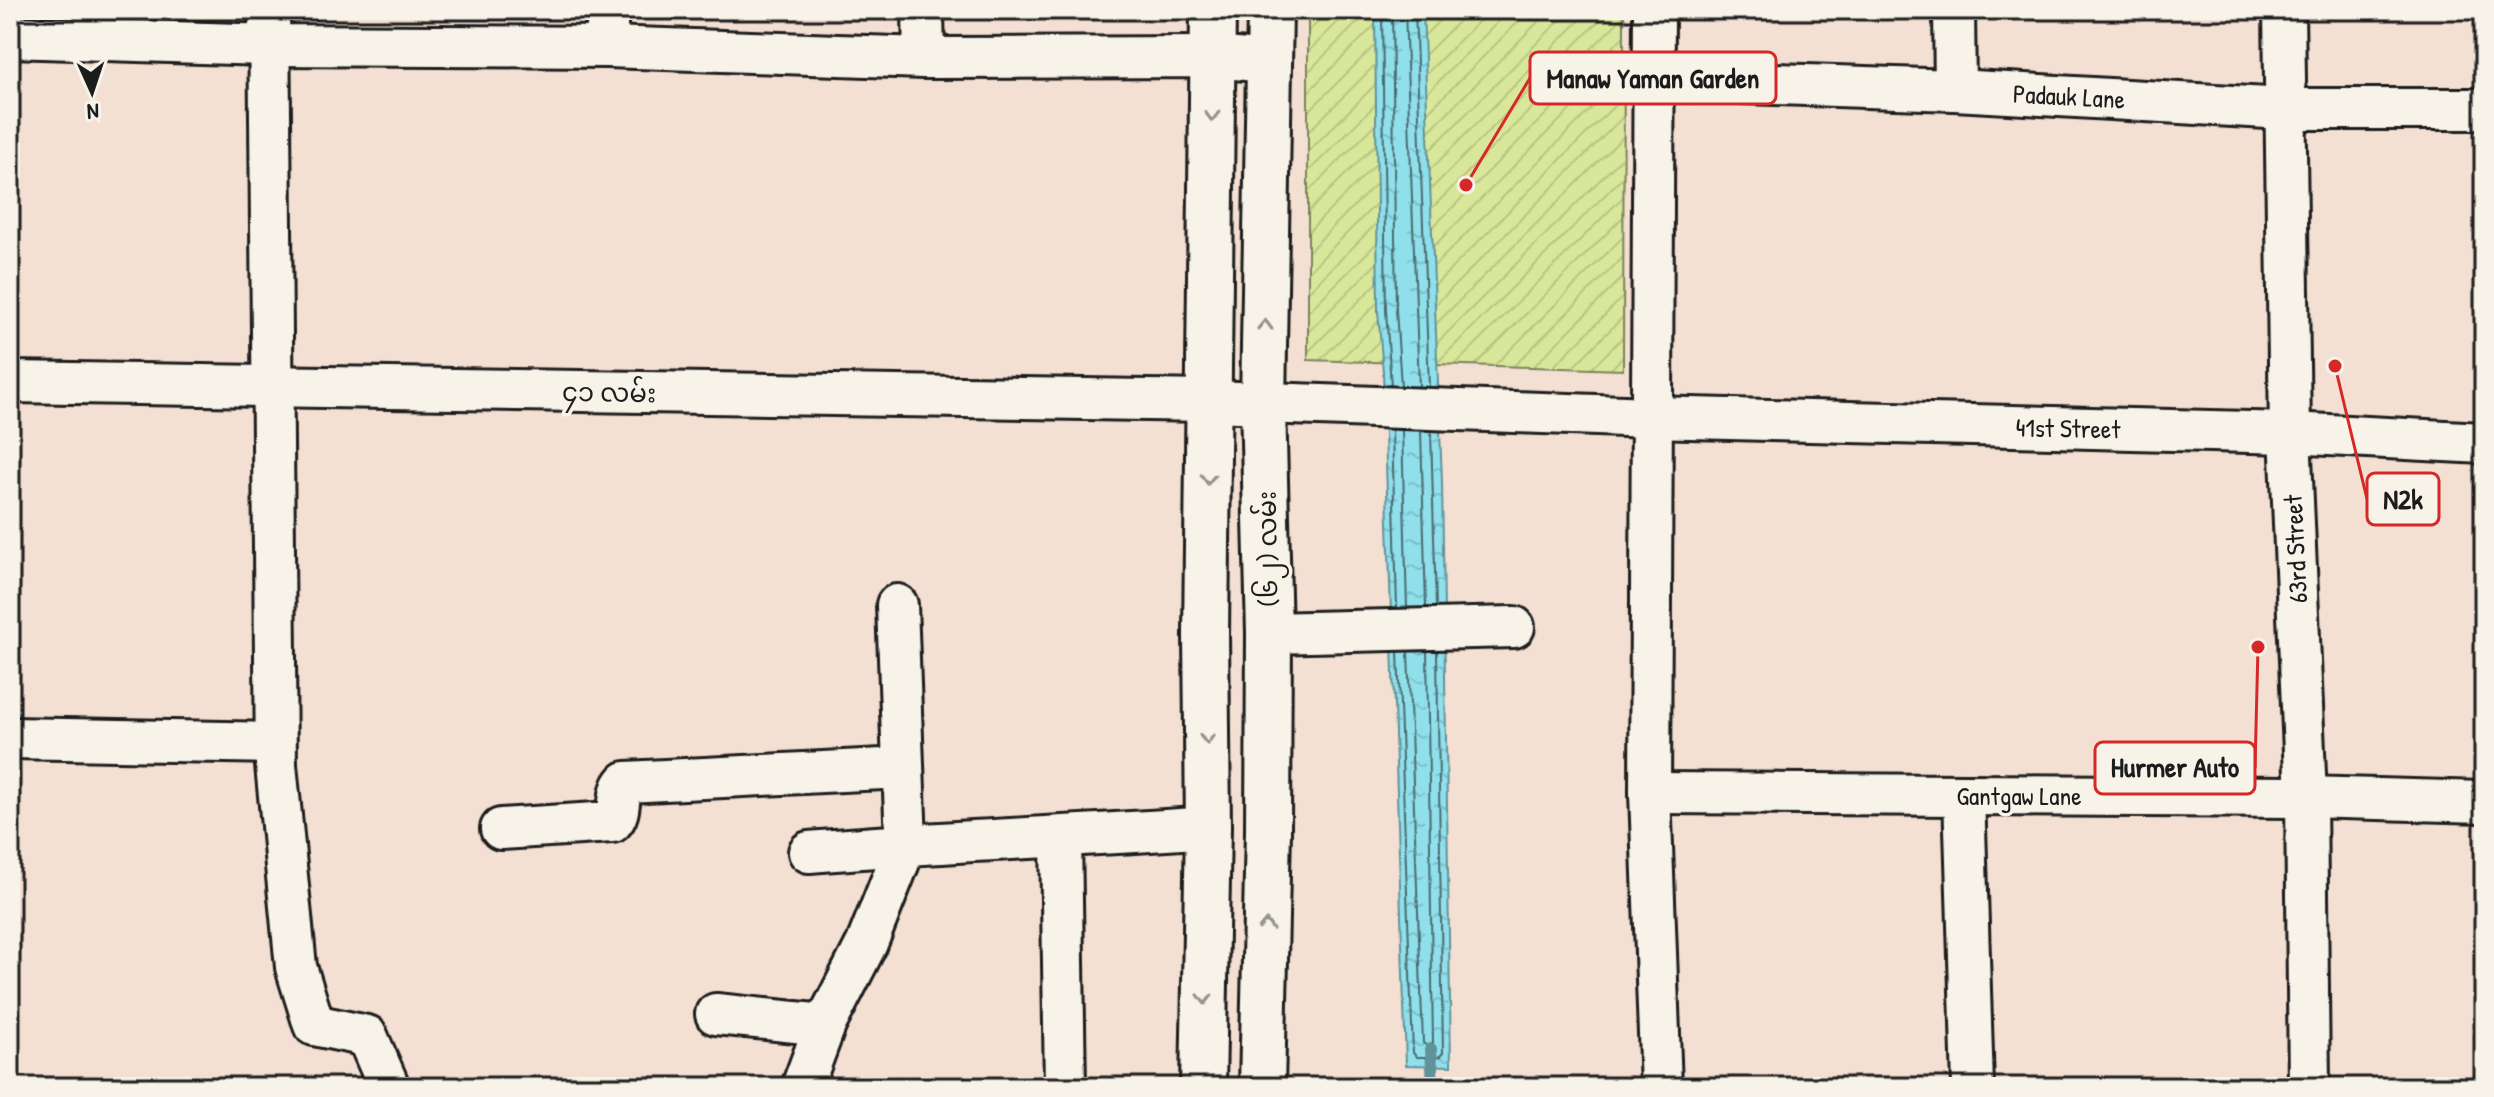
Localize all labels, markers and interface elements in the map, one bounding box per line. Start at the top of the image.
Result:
north arrow [52,52,132,132]
callout: Manaw Yaman Garden [1530,52,1776,104]
text: Manaw Yaman Garden [1546,59,1760,97]
street label: Padauk Lane [2012,76,2126,116]
text: N [86,97,100,127]
one-way arrow [1203,110,1221,123]
one-way arrow [1256,318,1273,331]
street label: ၄၁ လမ်း [562,374,656,414]
street label: 41st Street [2015,410,2122,446]
one-way arrow [1199,473,1216,486]
callout: N2k [2367,473,2439,525]
text: N2k [2383,480,2423,518]
street label: (၆၂) လမ်း [1248,491,1290,607]
street label: 63rd Street [2275,493,2315,604]
one-way arrow [1198,733,1216,746]
callout: Hurmer Auto [2095,742,2255,794]
text: Hurmer Auto [2111,748,2240,786]
street label: Gantgaw Lane [1956,778,2082,813]
one-way arrow [1257,918,1275,931]
one-way arrow [1196,993,1213,1006]

